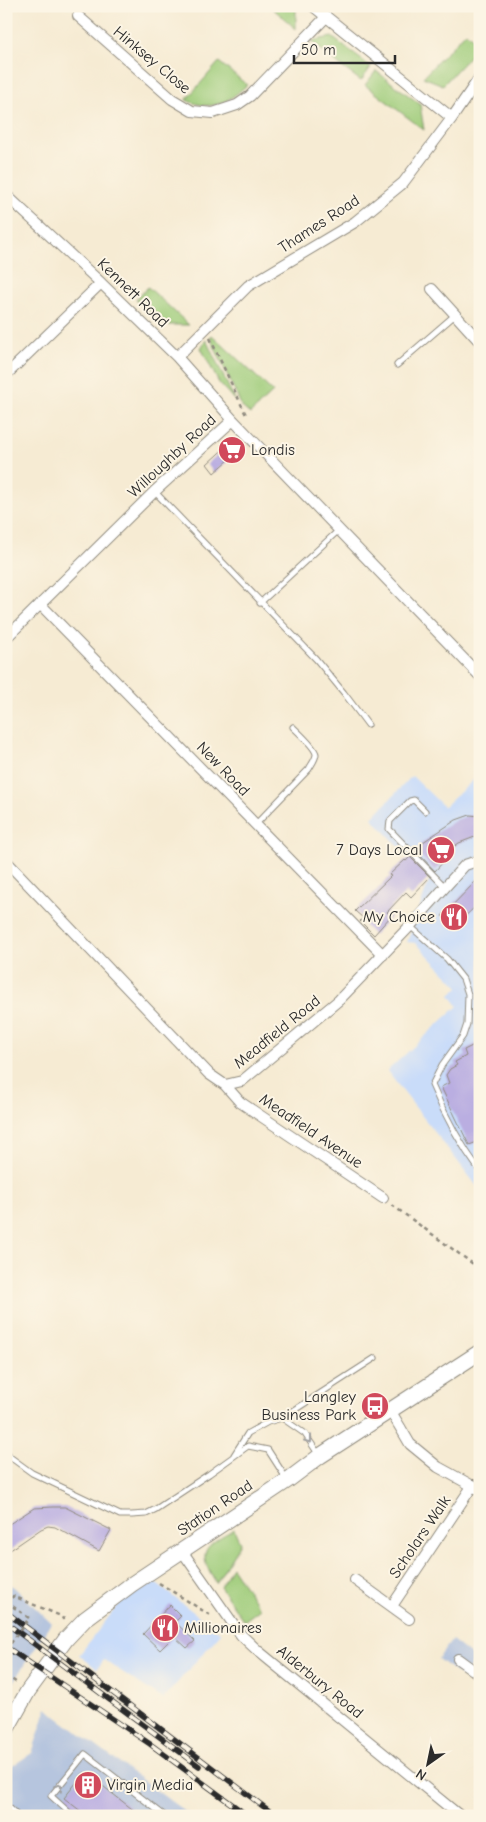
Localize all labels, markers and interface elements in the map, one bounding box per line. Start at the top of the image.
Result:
street label: Hinksey Close [110,23,194,97]
scale bar [294,32,395,64]
text: 50 m [301,41,336,59]
street label: Thames Road [275,191,363,257]
street label: Kennett Road [94,255,172,331]
street label: Willoughby Road [124,411,220,501]
supermarket icon: Londis [217,435,247,465]
place label: Londis [251,441,295,459]
street label: New Road [193,738,253,800]
supermarket icon: 7 Days Local [426,835,456,865]
place label: 7 Days Local [336,841,422,859]
restaurant icon: My Choice [439,902,469,932]
place label: My Choice [363,908,435,926]
street label: Meadfield Road [230,992,324,1072]
street label: Meadfield Avenue [256,1090,366,1172]
place label: Langley Business Park [261,1388,357,1424]
bus stop icon: Langley Business Park [360,1391,390,1421]
one-way arrow [303,1434,311,1443]
street label: Station Road [174,1476,256,1540]
street label: Scholars Walk [386,1492,454,1582]
restaurant icon: Millionaires [150,1613,180,1643]
place label: Millionaires [184,1619,262,1637]
street label: Alderbury Road [273,1642,367,1722]
north arrow [404,1740,454,1790]
text: N [413,1765,430,1784]
building icon: Virgin Media [73,1770,103,1800]
place label: Virgin Media [107,1776,193,1794]
one-way arrow [54,1783,63,1792]

